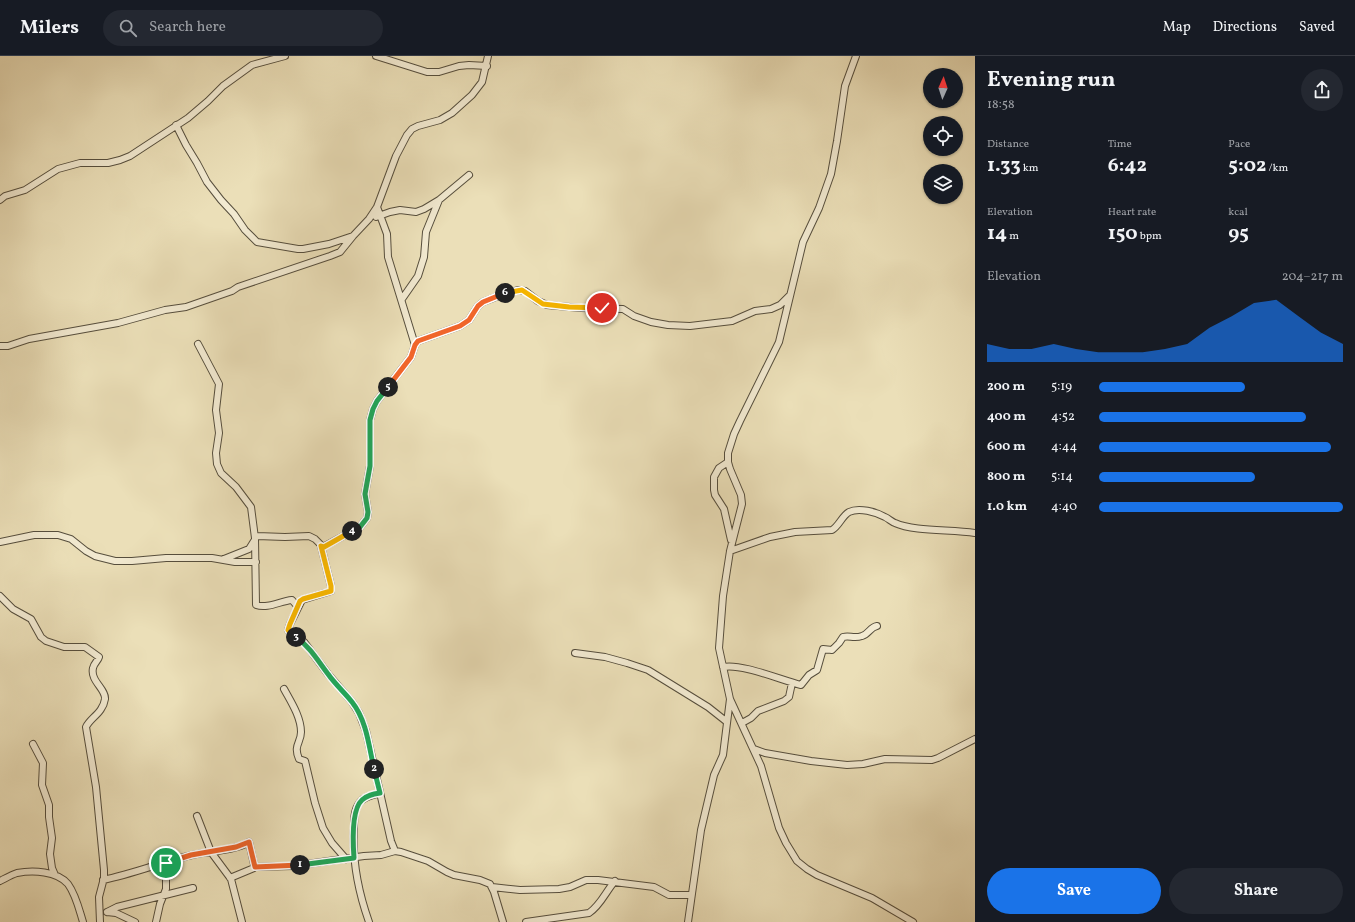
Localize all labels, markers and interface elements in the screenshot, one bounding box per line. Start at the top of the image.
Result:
search box [103,10,383,46]
text: Milers [20,15,79,41]
icon: search [117,17,139,39]
text: Search here [149,17,226,38]
text: Map [1163,18,1191,37]
text: Directions [1213,18,1277,37]
text: Saved [1299,18,1335,37]
text: Evening run [987,65,1116,96]
north arrow [923,68,963,108]
map controls [923,68,963,204]
button: share [1301,69,1343,111]
text: 18:58 [987,96,1015,114]
button: locate [923,116,963,156]
text: Distance [987,137,1029,152]
text: Time [1108,137,1132,152]
text: Pace [1228,137,1250,152]
text: 1.33 [987,152,1021,180]
text: 6:42 [1108,152,1147,180]
text: 5:02 [1228,152,1266,180]
text: km [1021,161,1039,176]
text: /km [1266,161,1288,176]
button: layers [923,164,963,204]
text: Elevation [987,205,1033,220]
text: Heart rate [1108,205,1156,220]
text: kcal [1228,205,1248,220]
text: 14 [987,220,1007,248]
text: 150 [1108,220,1137,248]
text: 95 [1228,220,1249,248]
text: m [1007,229,1019,244]
text: bpm [1137,229,1162,244]
text: Elevation [987,268,1041,286]
text: 204–217 m [1282,268,1343,286]
pin: 6 [495,283,515,303]
text: 6 [502,285,508,300]
pin [585,291,619,325]
icon: check [591,297,613,319]
pin: 5 [378,377,398,397]
text: 200 m [987,378,1025,396]
text: 5:19 [1051,378,1072,396]
text: 5 [385,379,391,394]
text: 400 m [987,408,1026,426]
text: 4:52 [1051,408,1075,426]
text: 600 m [987,438,1025,456]
text: 4:44 [1051,438,1077,456]
text: 800 m [987,468,1025,486]
text: 5:14 [1051,468,1073,486]
text: 1.0 km [987,498,1027,516]
text: 4:40 [1051,498,1077,516]
pin: 4 [342,521,362,541]
text: 4 [349,523,355,538]
pin: 3 [286,627,306,647]
text: 3 [293,629,299,644]
pin: 2 [364,759,384,779]
text: 2 [371,761,377,776]
pin [149,846,183,880]
icon: arrive [155,852,177,874]
pin: 1 [290,855,310,875]
text: 1 [298,857,302,872]
button: Save [987,868,1161,914]
button: Share [1169,868,1343,914]

